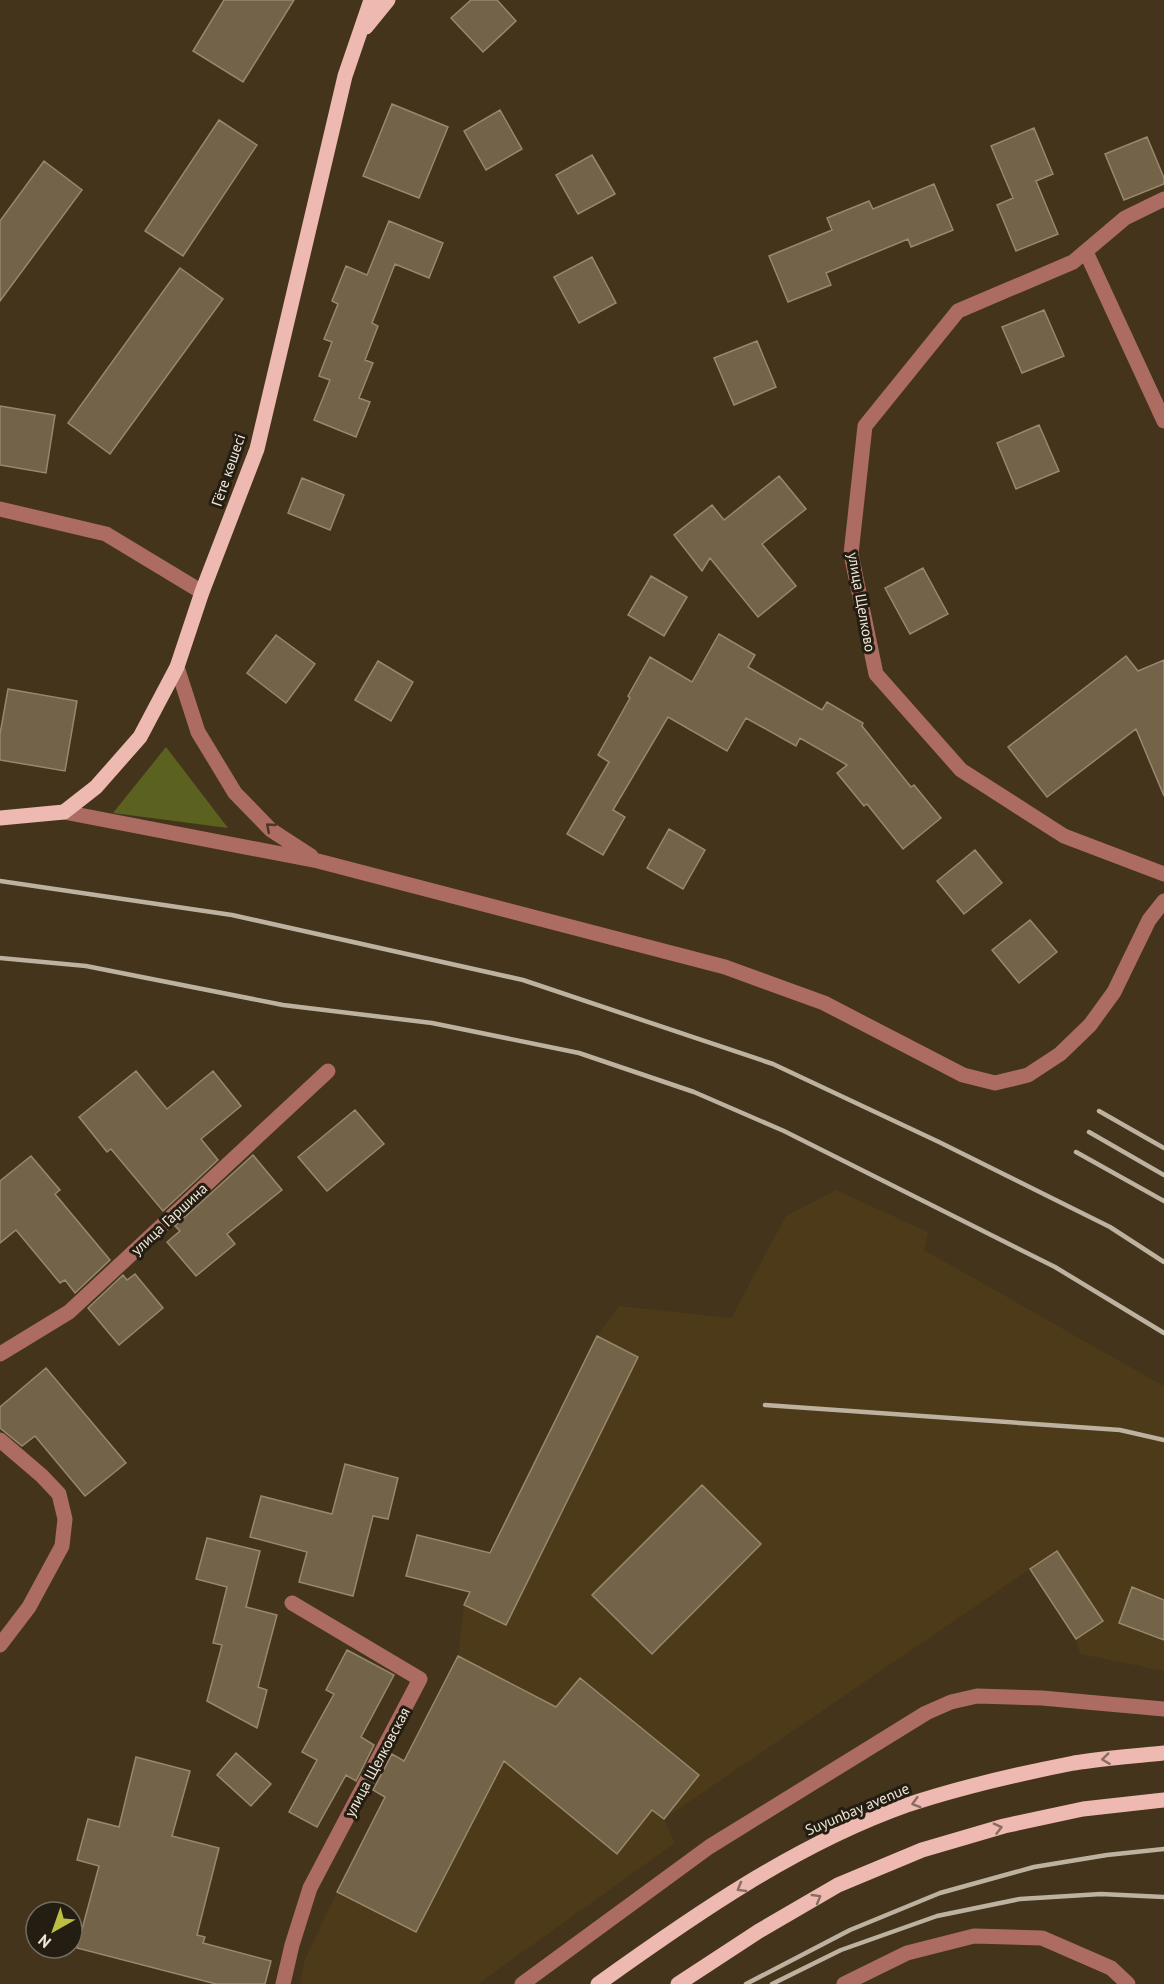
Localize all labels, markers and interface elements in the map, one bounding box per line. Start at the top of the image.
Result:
street label: Гёте көшесі [207,431,249,509]
street label: улица Щелково [844,551,880,653]
one-way arrow [266,824,277,835]
street label: улица Гаршина [127,1179,211,1259]
street label: улица Щелковская [340,1704,414,1820]
one-way arrow [1101,1753,1110,1765]
street label: Suyunbay avenue [802,1778,912,1840]
one-way arrow [911,1796,922,1808]
one-way arrow [993,1823,1003,1835]
one-way arrow [737,1880,747,1892]
one-way arrow [811,1893,821,1905]
north arrow [24,1900,84,1960]
text: N [34,1930,55,1953]

